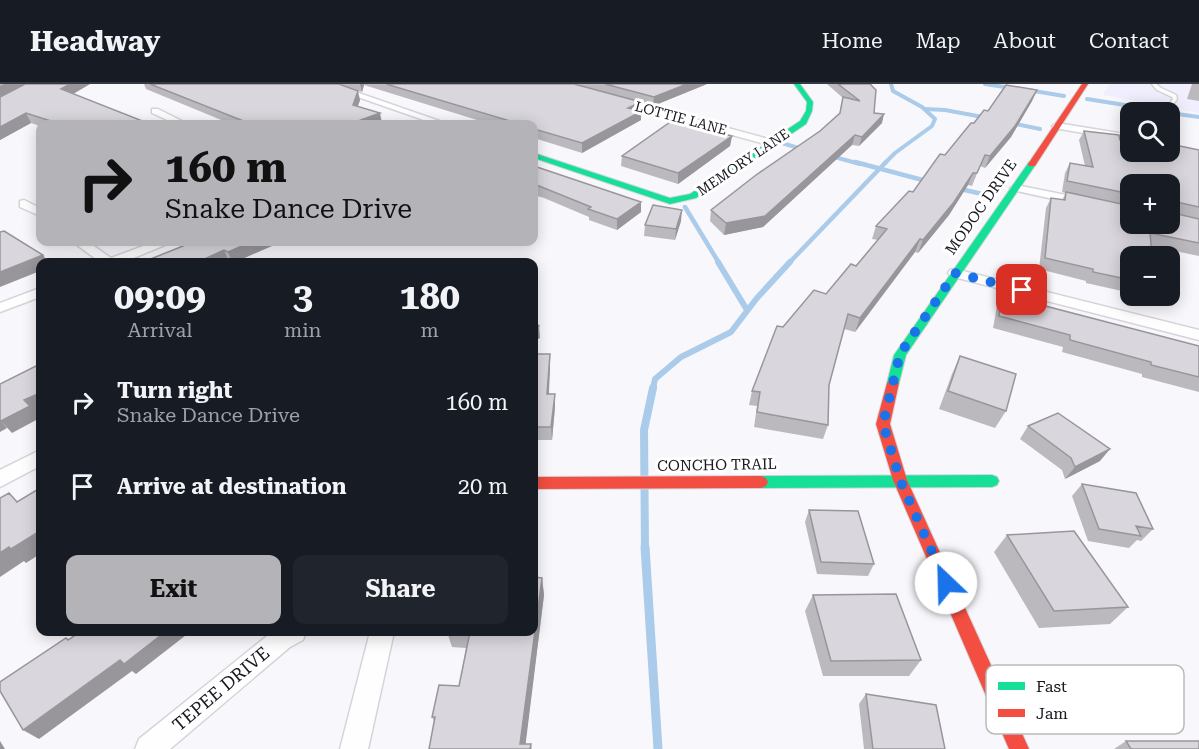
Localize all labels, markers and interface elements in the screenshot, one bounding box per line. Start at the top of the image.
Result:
text: Headway [30,25,160,58]
text: Home [822,29,883,53]
text: Map [916,29,961,53]
text: About [994,29,1056,53]
text: Contact [1089,29,1169,53]
street label: LOTTIE LANE [633,98,729,138]
map controls [1120,102,1180,306]
button: search [1120,102,1180,162]
street label: MEMORY LANE [694,125,792,199]
text: 160 m [165,143,287,192]
icon: right [66,144,144,222]
street label: MODOC DRIVE [942,156,1020,258]
button: + [1120,174,1180,234]
text: Snake Dance Drive [165,193,412,225]
button: − [1120,246,1180,306]
pin [996,264,1047,315]
icon: arrive [1005,273,1038,306]
text: 09:09 [114,276,206,318]
text: 3 [293,276,313,318]
text: 180 [400,276,460,318]
text: Arrival [127,318,192,342]
text: min [284,318,321,342]
text: m [421,318,439,342]
text: Turn right [117,378,232,403]
icon: right [66,386,99,419]
text: 160 m [445,390,508,415]
text: Snake Dance Drive [117,403,300,427]
street label: CONCHO TRAIL [657,455,777,475]
icon: arrive [66,470,99,503]
text: Arrive at destination [117,474,346,499]
text: 20 m [458,474,508,499]
position arrow [914,551,978,615]
button: Exit [66,555,281,624]
button: Share [293,555,508,624]
street label: TEPEE DRIVE [168,642,273,735]
legend [986,665,1184,734]
text: Fast [1036,677,1067,696]
text: Jam [1036,704,1068,723]

